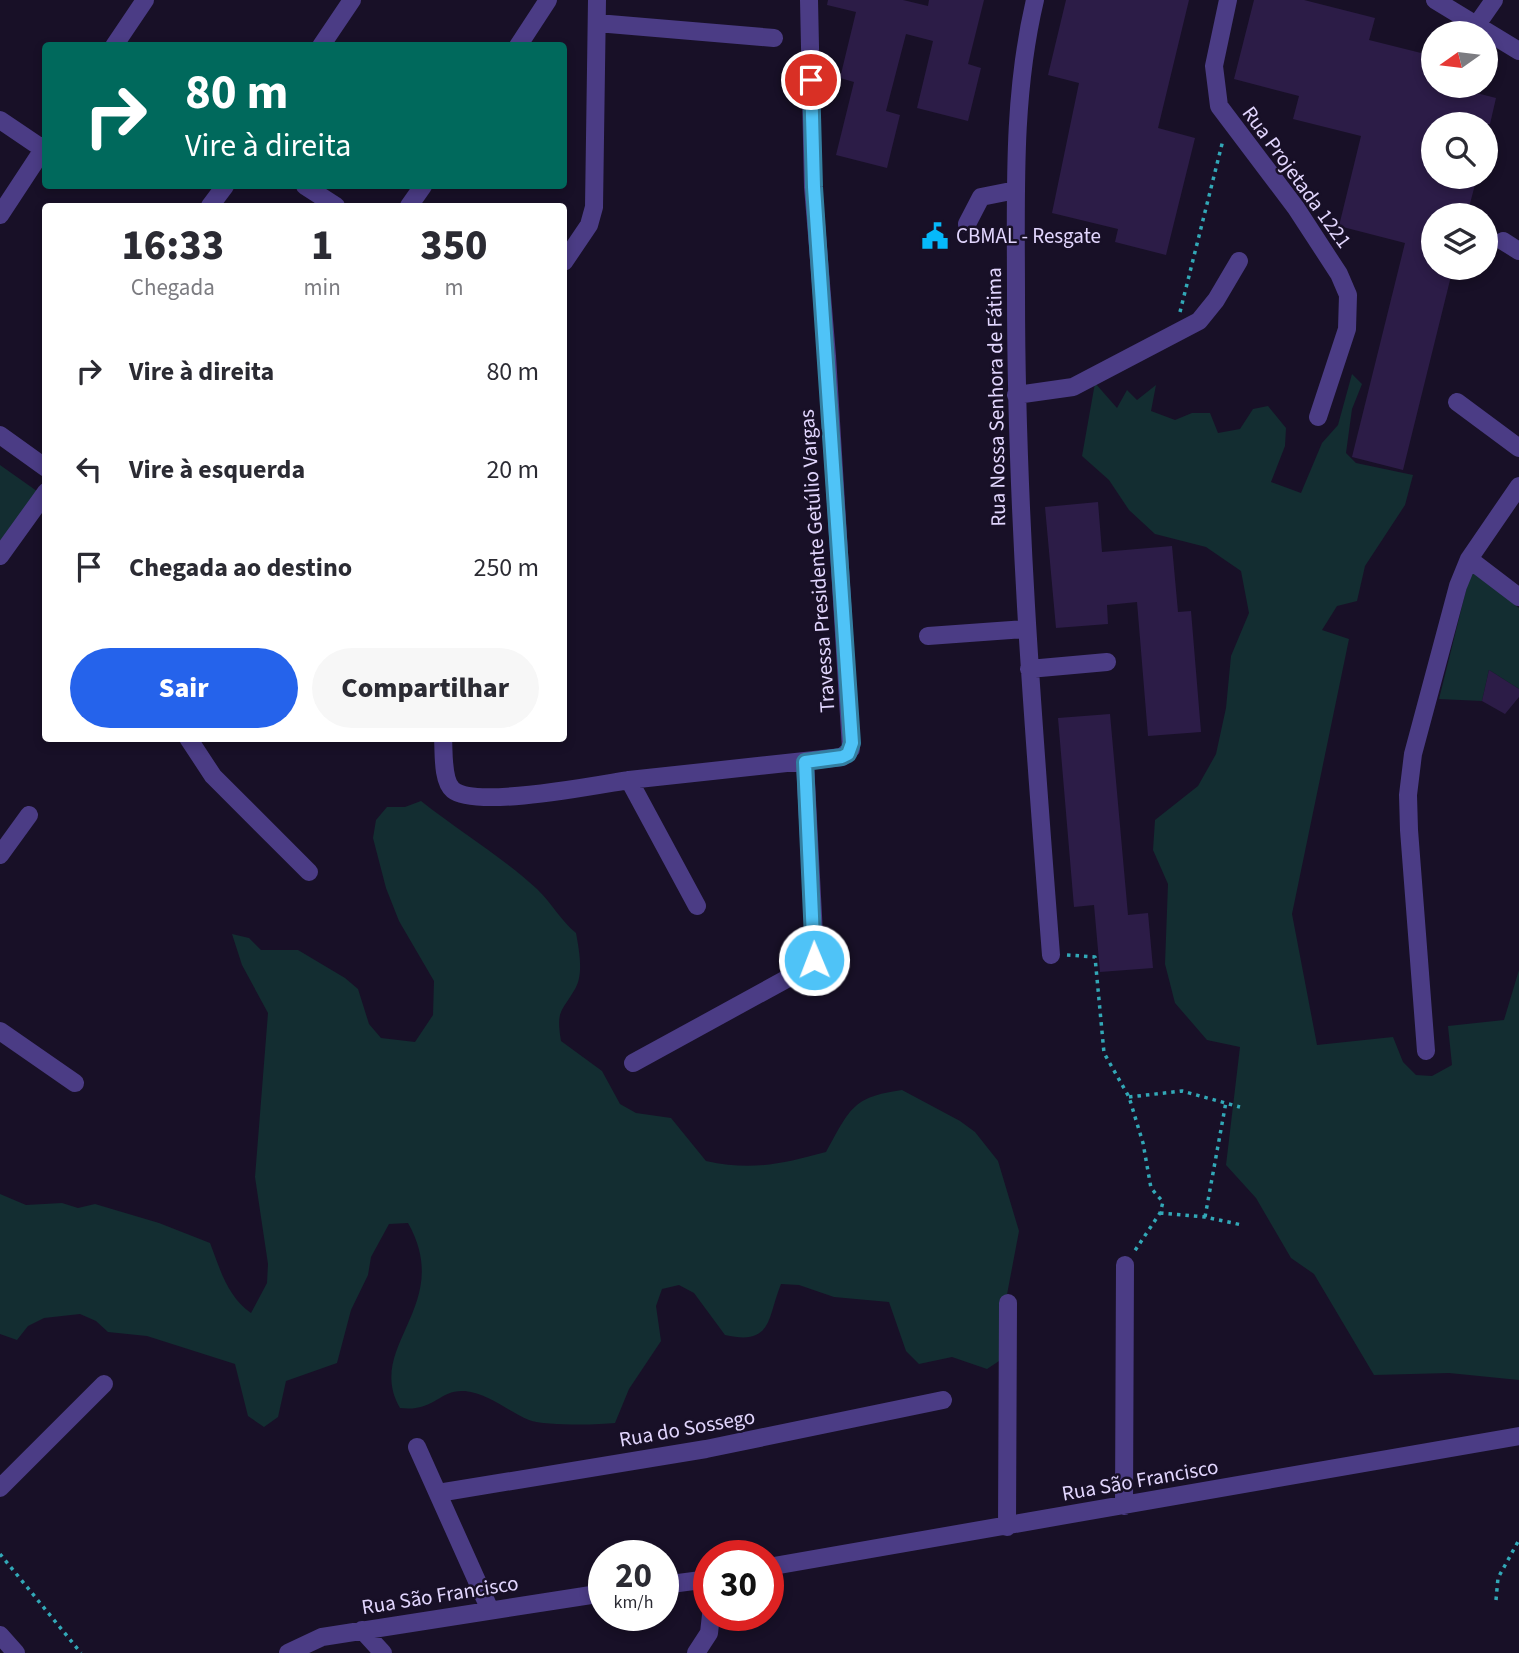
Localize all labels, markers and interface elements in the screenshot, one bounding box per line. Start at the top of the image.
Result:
north arrow [1421,21,1498,98]
map controls [1421,21,1498,280]
pin [781,50,841,110]
text: 80 m [185,58,289,128]
icon: arrive [792,61,830,99]
icon: right [70,70,161,161]
street label: Rua Projetada 1221 [1235,100,1359,254]
button: search [1421,112,1498,189]
text: Vire à direita [185,123,351,169]
button: layers [1421,203,1498,280]
text: 16:33 [121,216,224,276]
text: 1 [311,216,333,276]
text: 350 [420,216,488,276]
public building icon: CBMAL - Resgate [920,221,950,251]
place label: CBMAL - Resgate [956,221,1101,251]
street label: Rua Nossa Senhora de Fátima [979,267,1013,527]
text: Chegada [131,271,215,304]
text: min [304,271,341,304]
text: m [444,271,463,304]
icon: right [70,352,108,390]
text: Vire à direita [129,353,274,390]
text: 80 m [486,353,539,390]
street label: Travessa Presidente Getúlio Vargas [791,408,843,714]
icon: left [70,450,108,488]
text: Vire à esquerda [129,451,305,488]
text: 20 m [486,451,539,488]
icon: arrive [70,548,108,586]
text: Chegada ao destino [129,549,352,586]
text: 250 m [473,549,539,586]
button: Sair [70,648,298,728]
button: Compartilhar [312,648,539,728]
position arrow [777,923,851,997]
street label: Rua do Sossego [617,1401,757,1455]
street label: Rua São Francisco [1059,1451,1221,1509]
speed limit sign: 30 [693,1540,784,1631]
text: 20 [615,1551,652,1601]
street label: Rua São Francisco [359,1568,521,1622]
text: km/h [614,1590,653,1615]

